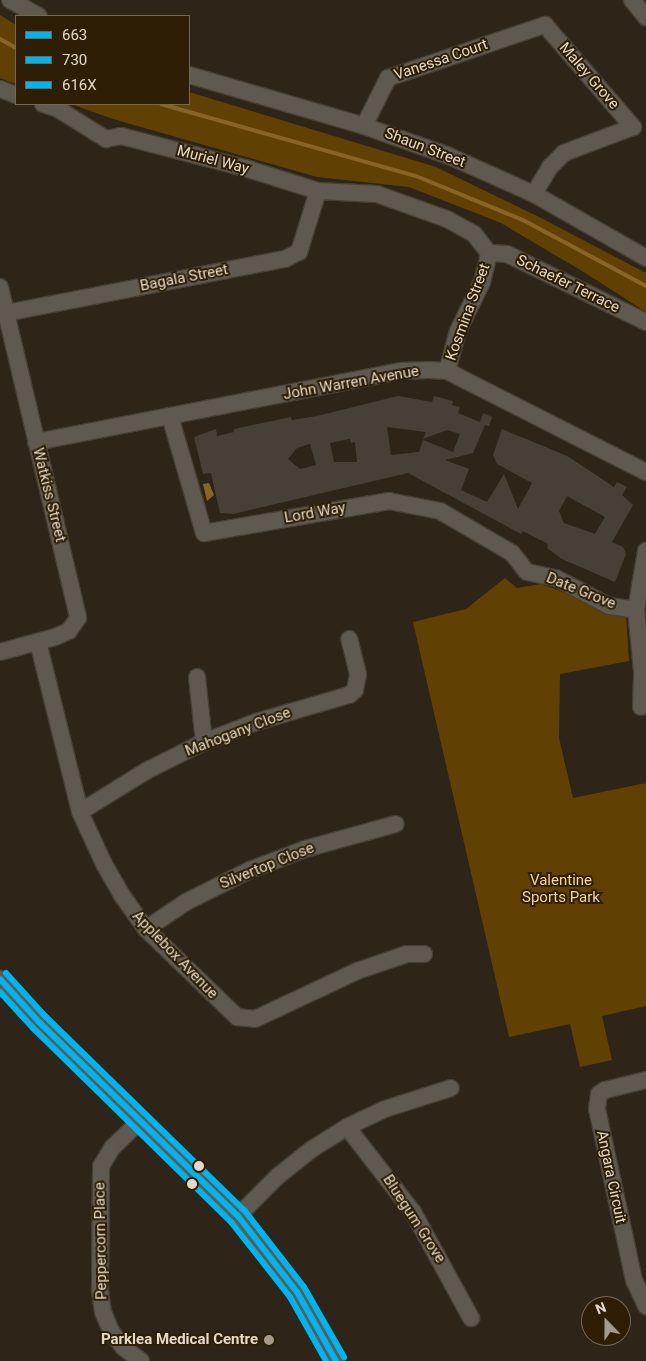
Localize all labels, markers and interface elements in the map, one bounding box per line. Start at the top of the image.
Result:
legend [15,15,190,105]
text: 663 [62,26,87,44]
street label: Vanessa Court [392,36,490,84]
street label: Maley Grove [555,39,623,113]
text: 730 [62,51,87,69]
text: 616X [62,76,97,94]
street label: Shaun Street [382,124,468,172]
street label: Muriel Way [175,142,251,178]
street label: Schaefer Terrace [513,251,623,317]
street label: Bagala Street [139,261,229,295]
street label: Kosmina Street [442,261,494,363]
street label: John Warren Avenue [282,362,420,404]
street label: Watkiss Street [29,446,69,544]
street label: Lord Way [283,499,347,527]
street label: Date Grove [544,569,618,613]
street label: Mahogany Close [183,704,293,760]
street label: Silvertop Close [217,839,317,893]
park label: Valentine Sports Park [522,871,600,906]
street label: Applebox Avenue [128,907,222,1003]
street label: Angara Circuit [592,1129,630,1225]
unlabelled marker [194,1161,204,1171]
street label: Bluegum Grove [379,1172,449,1266]
unlabelled marker [187,1179,197,1189]
street label: Peppercorn Place [91,1182,111,1300]
north arrow [581,1296,631,1346]
text: N [593,1299,608,1317]
place label: Parklea Medical Centre [101,1331,258,1349]
marker: Parklea Medical Centre [262,1333,276,1347]

